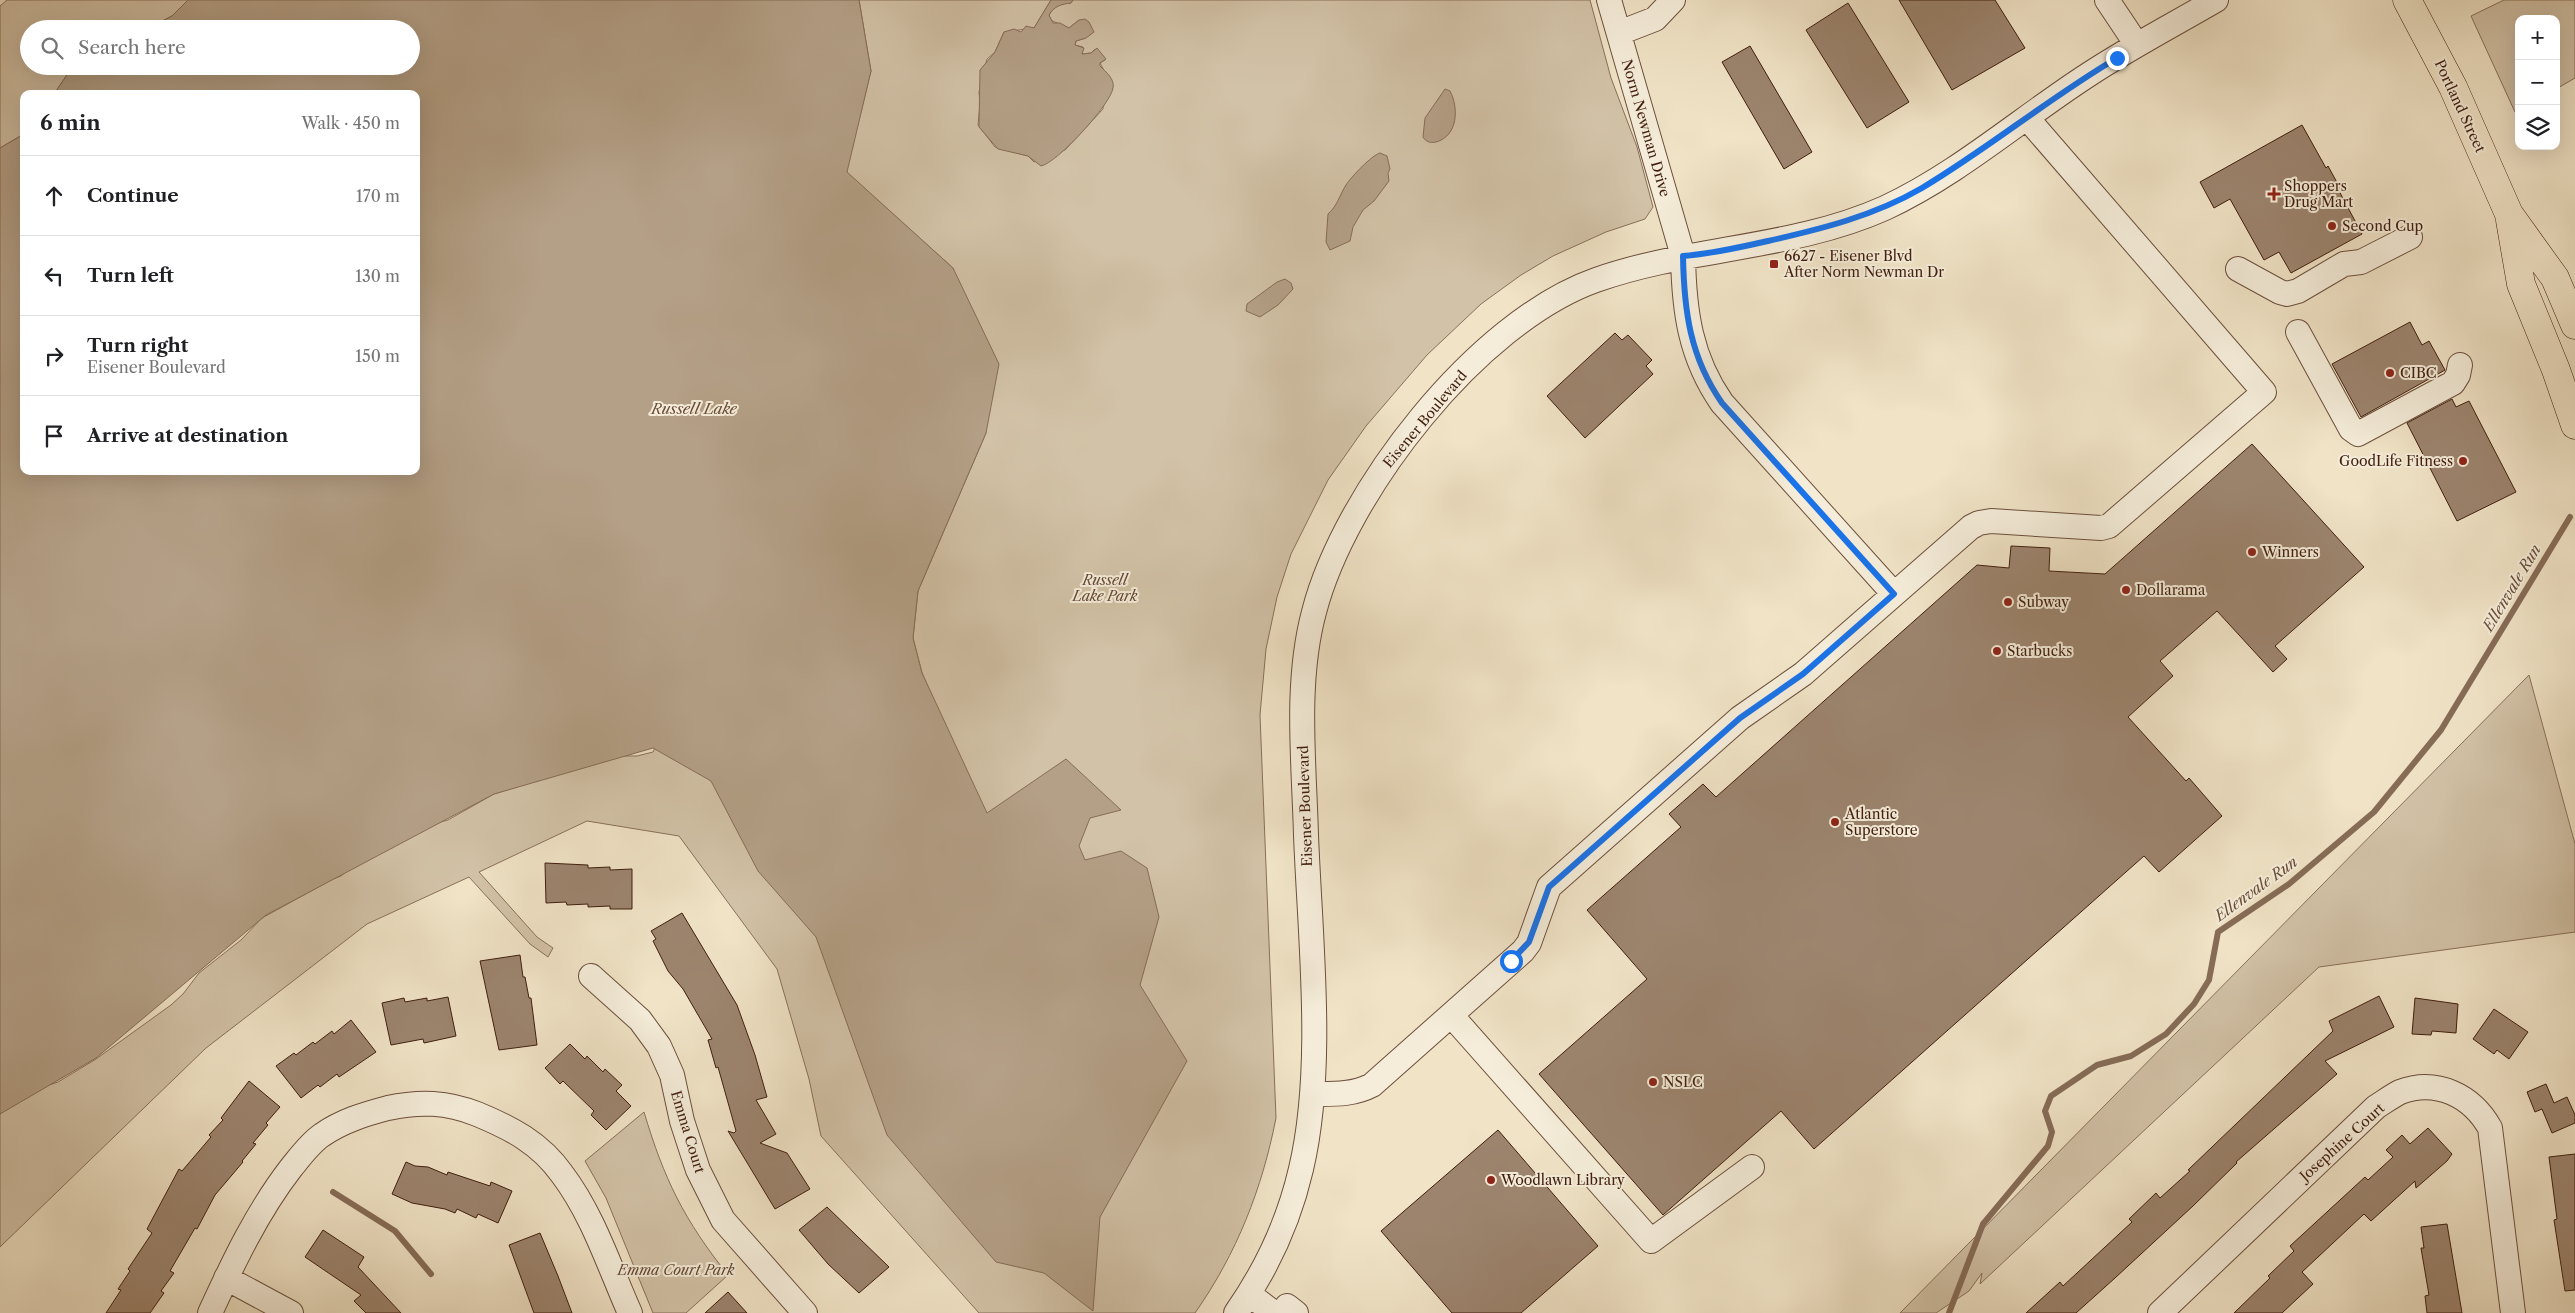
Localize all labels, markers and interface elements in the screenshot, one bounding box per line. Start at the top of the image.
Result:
map controls [2515,15,2560,150]
button: + [2515,15,2560,60]
search box [20,20,420,75]
icon: search [38,34,66,62]
text: Search here [78,36,186,59]
route end [2106,47,2129,70]
street label: Norm Newman Drive [1618,57,1674,199]
street label: Portland Street [2431,57,2489,155]
button: − [2515,60,2560,105]
button: layers [2515,105,2560,150]
text: 6 min [40,110,101,135]
text: Walk · 450 m [302,113,400,133]
place label: Shoppers Drug Mart [2284,177,2353,211]
icon: ahead [40,182,68,210]
text: Continue [87,184,179,207]
text: 170 m [356,186,400,206]
marker: Shoppers Drug Mart [2268,188,2280,200]
place label: Second Cup [2342,217,2423,235]
marker: Second Cup [2326,220,2338,232]
place label: 6627 - Eisener Blvd After Norm Newman Dr [1783,247,1944,281]
marker: 6627 - Eisener Blvd After Norm Newman Dr [1768,258,1780,270]
icon: left [40,262,68,290]
text: Turn left [87,264,174,287]
text: 130 m [355,266,400,286]
text: Turn right [87,334,188,357]
icon: right [40,342,68,370]
text: 150 m [355,346,400,366]
text: Eisener Boulevard [87,357,226,377]
place label: CIBC [2400,364,2437,382]
street label: Eisener Boulevard [1379,366,1471,471]
marker: CIBC [2384,367,2396,379]
water label: Russell Lake [650,399,738,418]
icon: arrive [40,422,68,450]
text: Arrive at destination [87,424,288,447]
place label: GoodLife Fitness [2339,452,2453,470]
marker: GoodLife Fitness [2457,455,2469,467]
water label: Ellenvale Run [2478,541,2545,635]
place label: Winners [2261,543,2319,561]
marker: Winners [2246,546,2258,558]
park label: Russell Lake Park [1071,571,1138,605]
place label: Dollarama [2136,581,2206,599]
marker: Dollarama [2120,584,2132,596]
place label: Subway [2018,593,2069,611]
marker: Subway [2002,596,2014,608]
place label: Starbucks [2007,642,2072,660]
marker: Starbucks [1991,645,2003,657]
street label: Eisener Boulevard [1294,745,1316,867]
place label: Atlantic Superstore [1844,805,1918,839]
marker: Atlantic Superstore [1829,816,1841,828]
water label: Ellenvale Run [2210,852,2301,926]
route start [1500,950,1523,973]
place label: NSLC [1663,1073,1703,1091]
marker: NSLC [1647,1076,1659,1088]
street label: Emma Court [667,1088,709,1176]
street label: Josephine Court [2294,1099,2388,1186]
place label: Woodlawn Library [1500,1171,1625,1189]
marker: Woodlawn Library [1485,1174,1497,1186]
park label: Emma Court Park [616,1261,735,1279]

